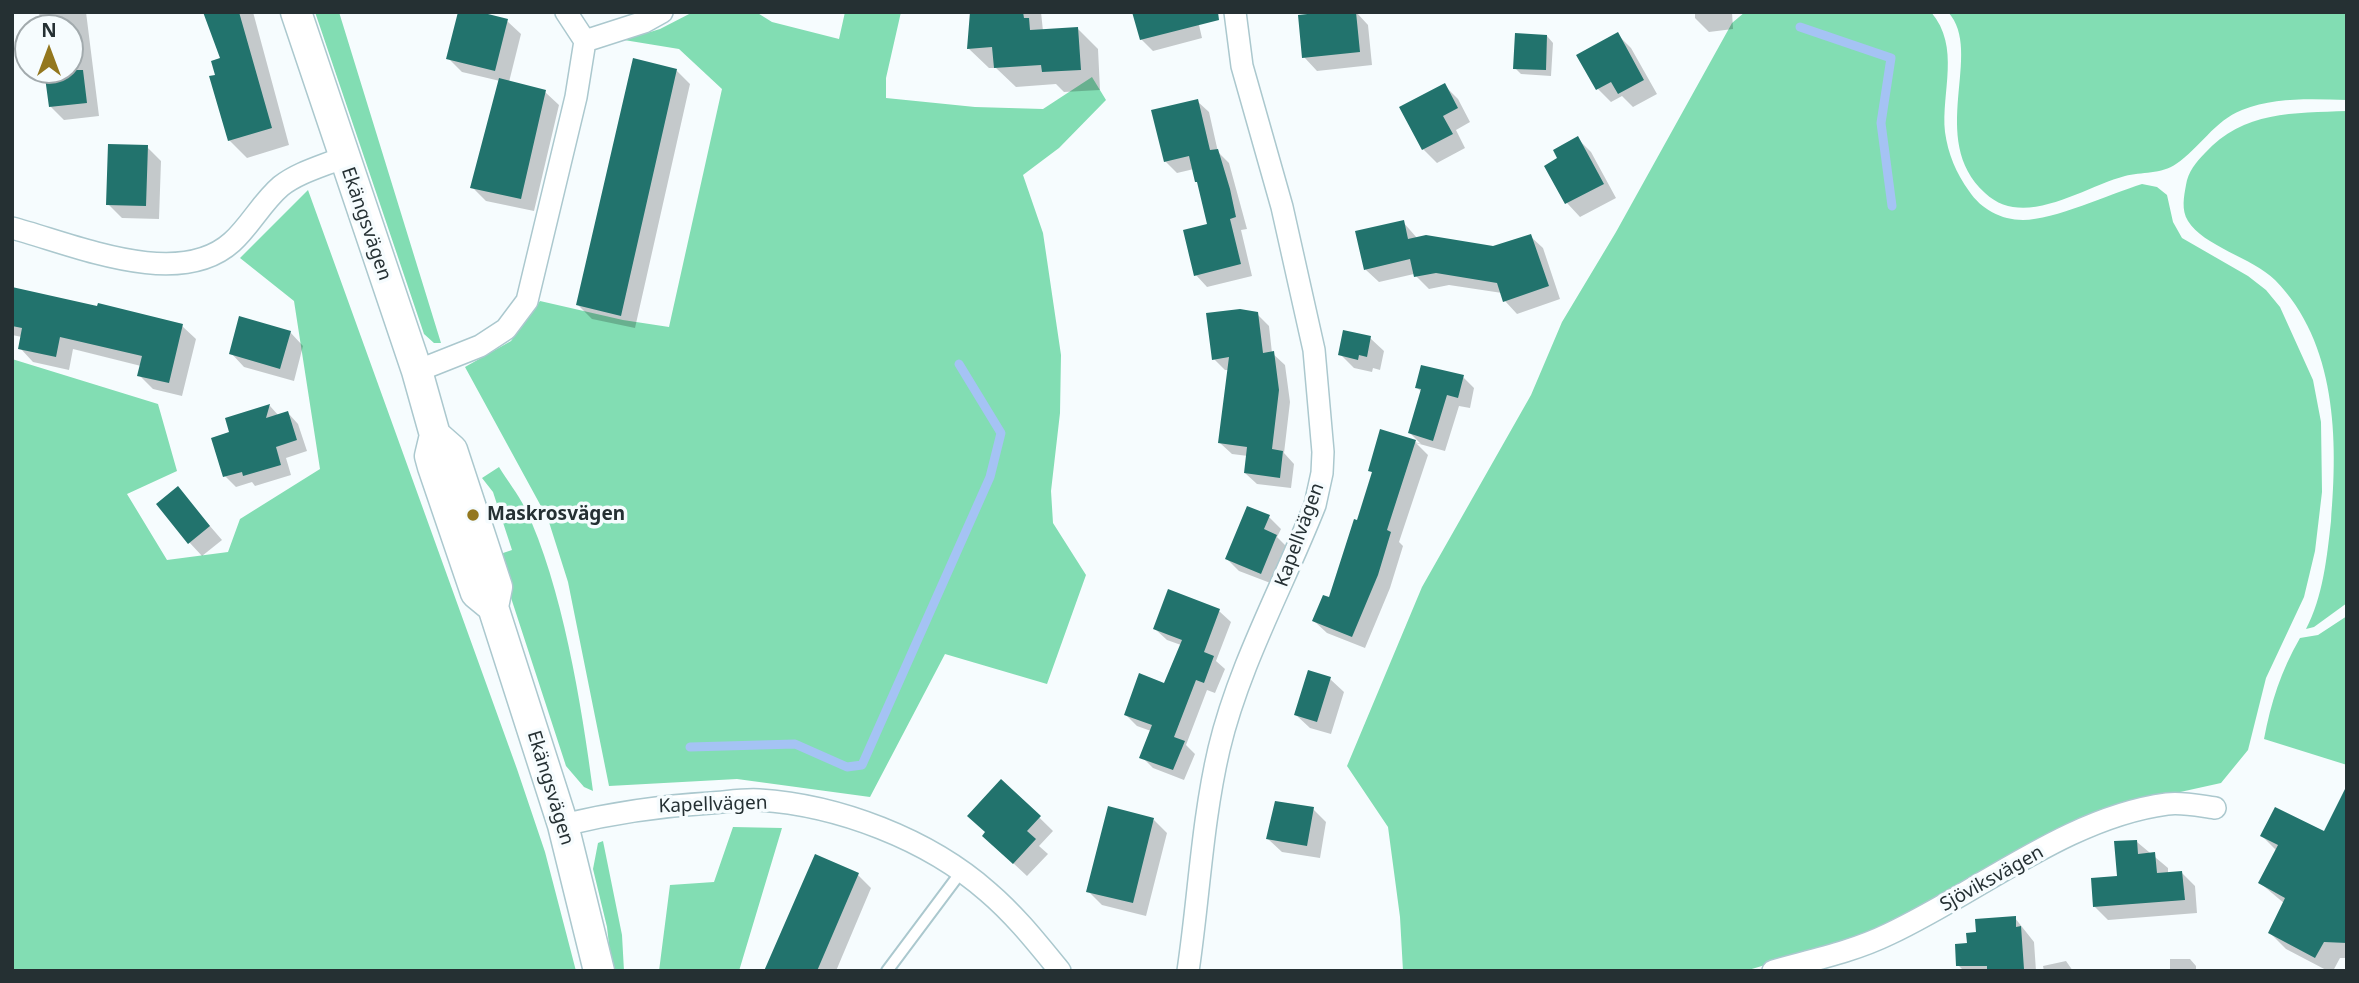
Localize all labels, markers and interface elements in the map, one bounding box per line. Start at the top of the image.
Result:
north arrow [14,14,84,84]
text: N [41,17,57,43]
street label: Ekängsvägen [336,164,396,284]
street label: Kapellvägen [1271,480,1329,590]
place label: Maskrosvägen [487,504,625,526]
marker: Maskrosvägen [465,507,481,523]
street label: Ekängsvägen [522,728,578,848]
street label: Kapellvägen [658,792,768,818]
street label: Sjöviksvägen [1936,841,2048,917]

